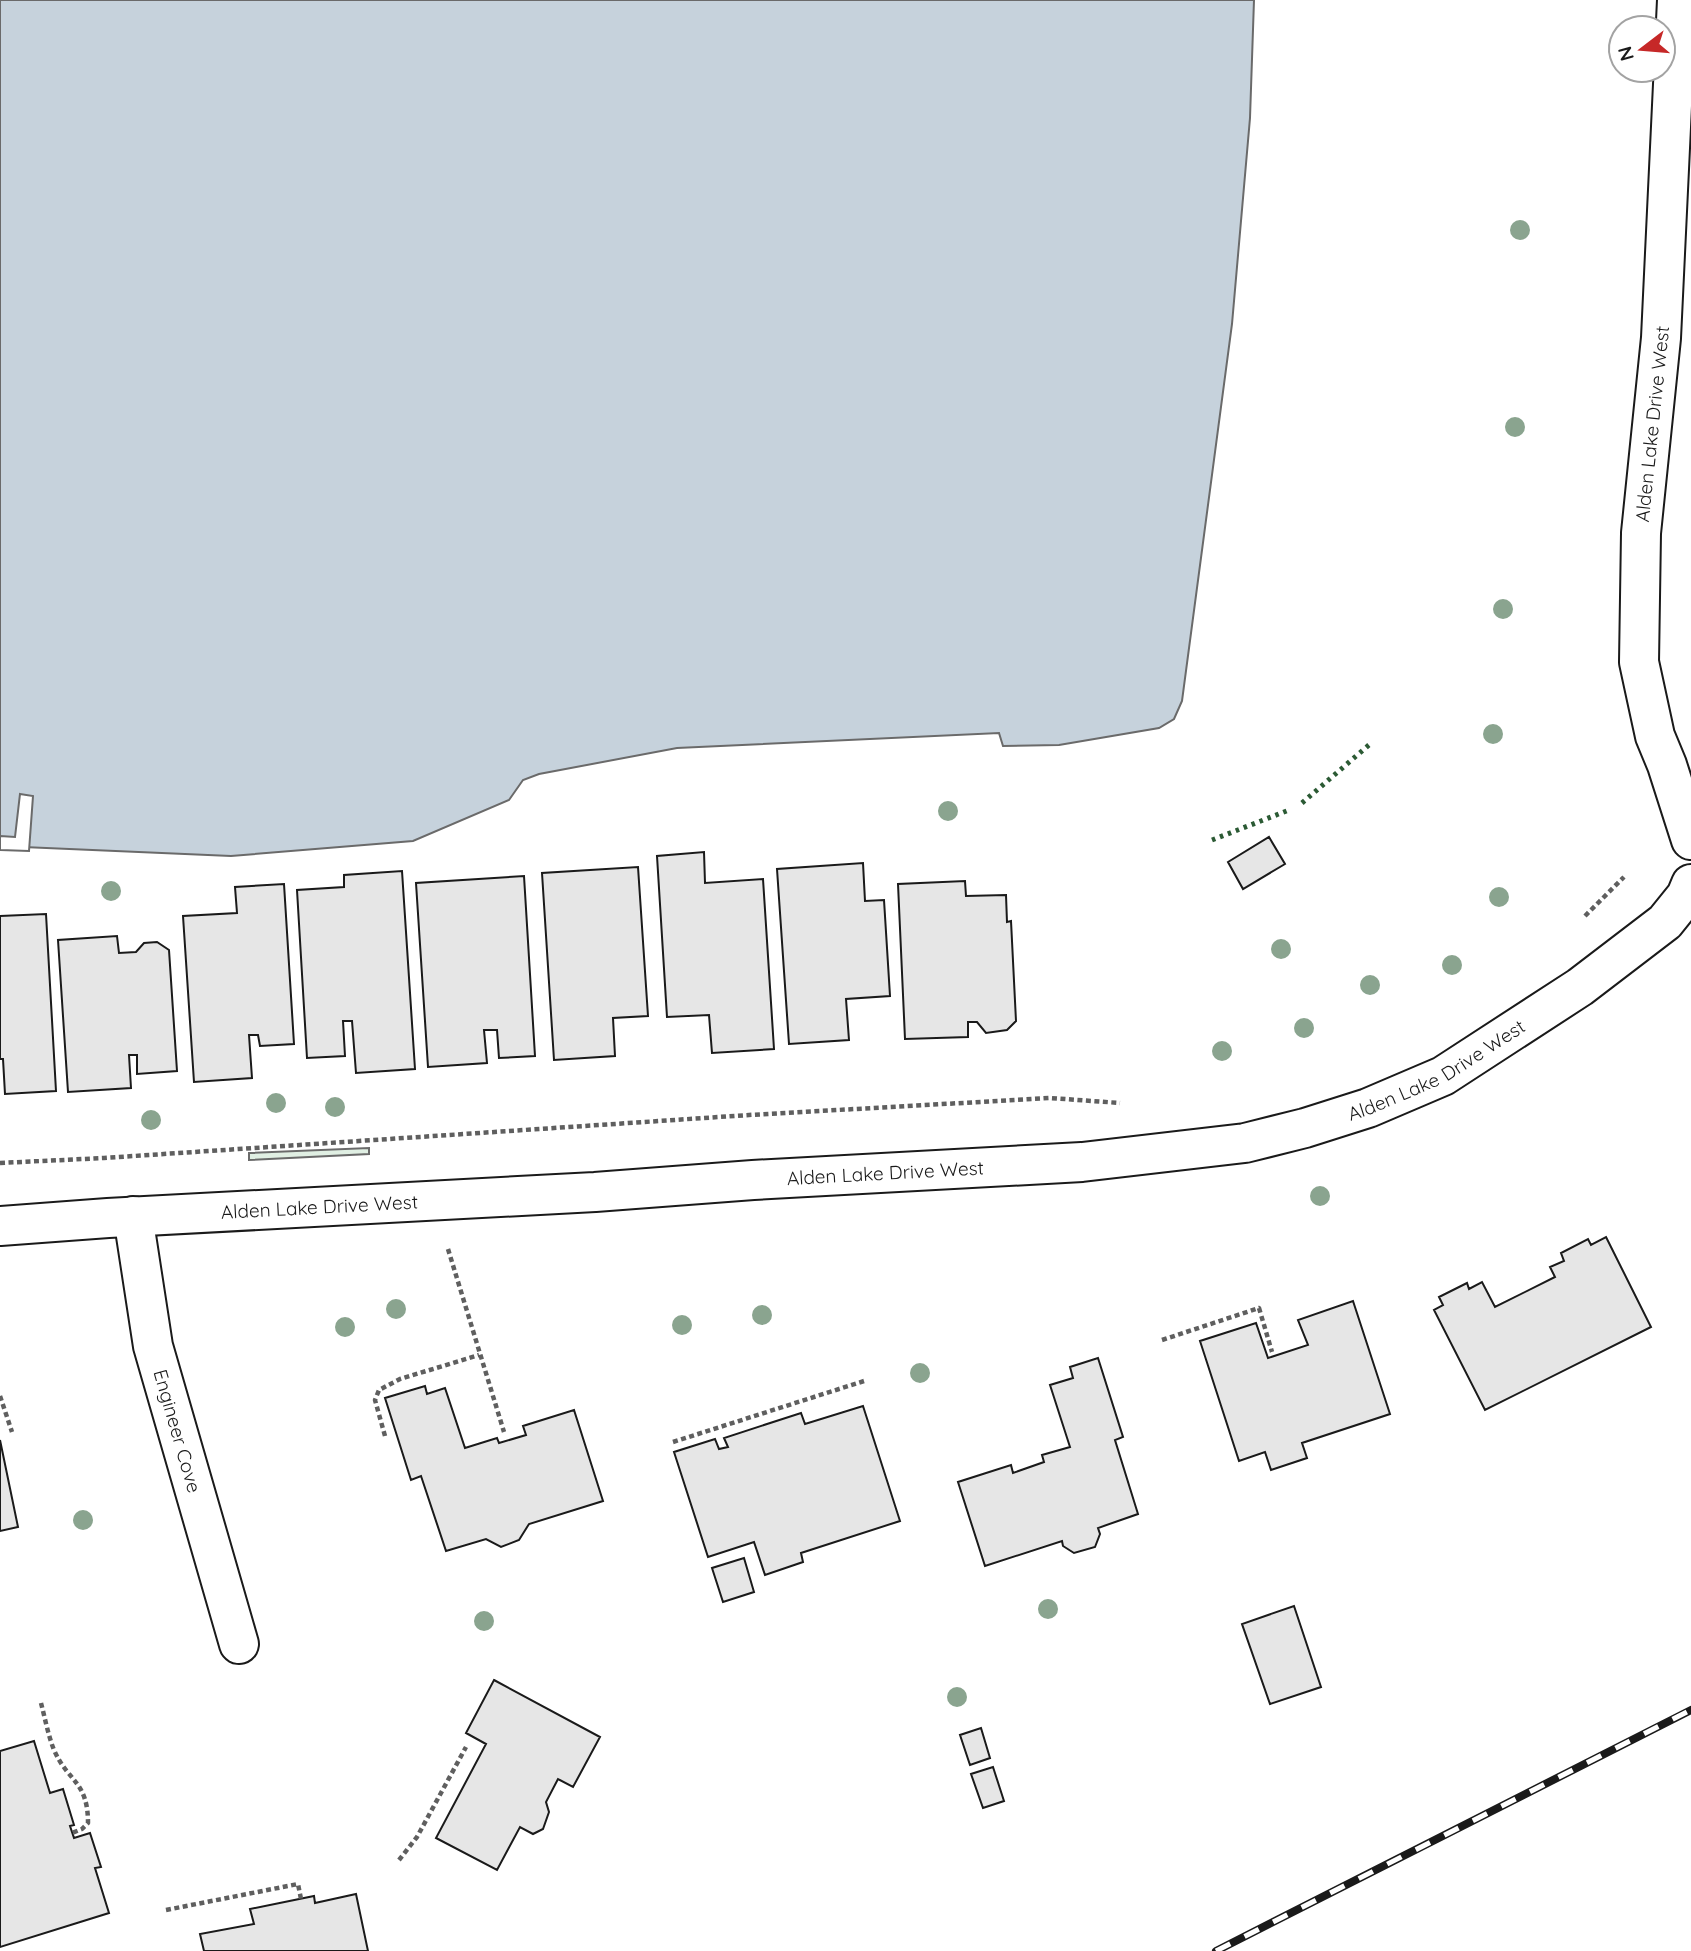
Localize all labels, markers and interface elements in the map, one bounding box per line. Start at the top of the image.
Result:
north arrow [1607,14,1677,84]
text: N [1612,44,1639,64]
street label: Alden Lake Drive West [1630,325,1674,523]
street label: Alden Lake Drive West [1345,1014,1529,1126]
street label: Alden Lake Drive West [786,1155,985,1190]
street label: Alden Lake Drive West [220,1189,419,1224]
street label: Engineer Cove [148,1367,207,1495]

